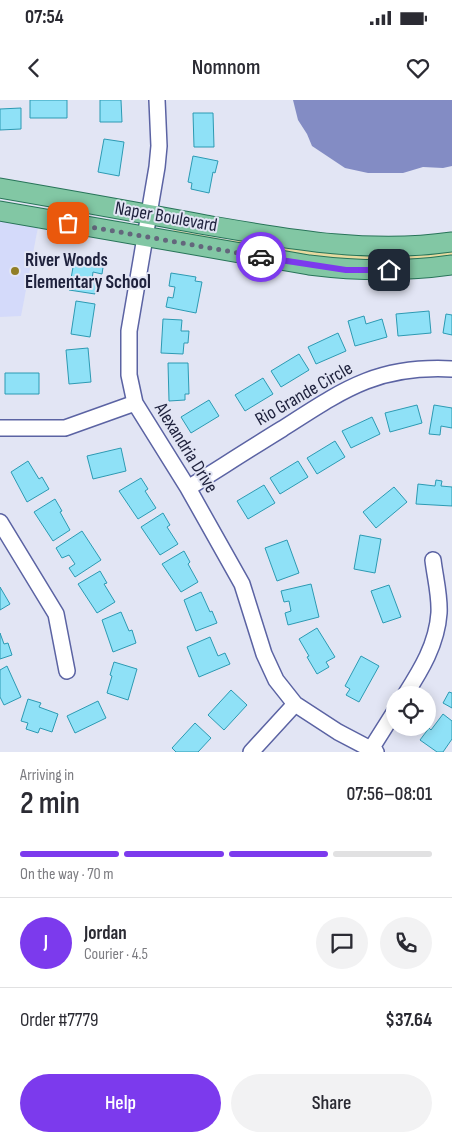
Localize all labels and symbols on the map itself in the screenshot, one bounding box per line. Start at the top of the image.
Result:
street label: Naper Boulevard [113,197,219,237]
pin [47,202,89,244]
courier [236,232,286,282]
place label: River Woods Elementary School [25,249,151,294]
pin [368,249,410,291]
marker: River Woods Elementary School [9,265,21,277]
street label: Rio Grande Circle [251,357,357,431]
street label: Alexandria Drive [149,398,223,497]

